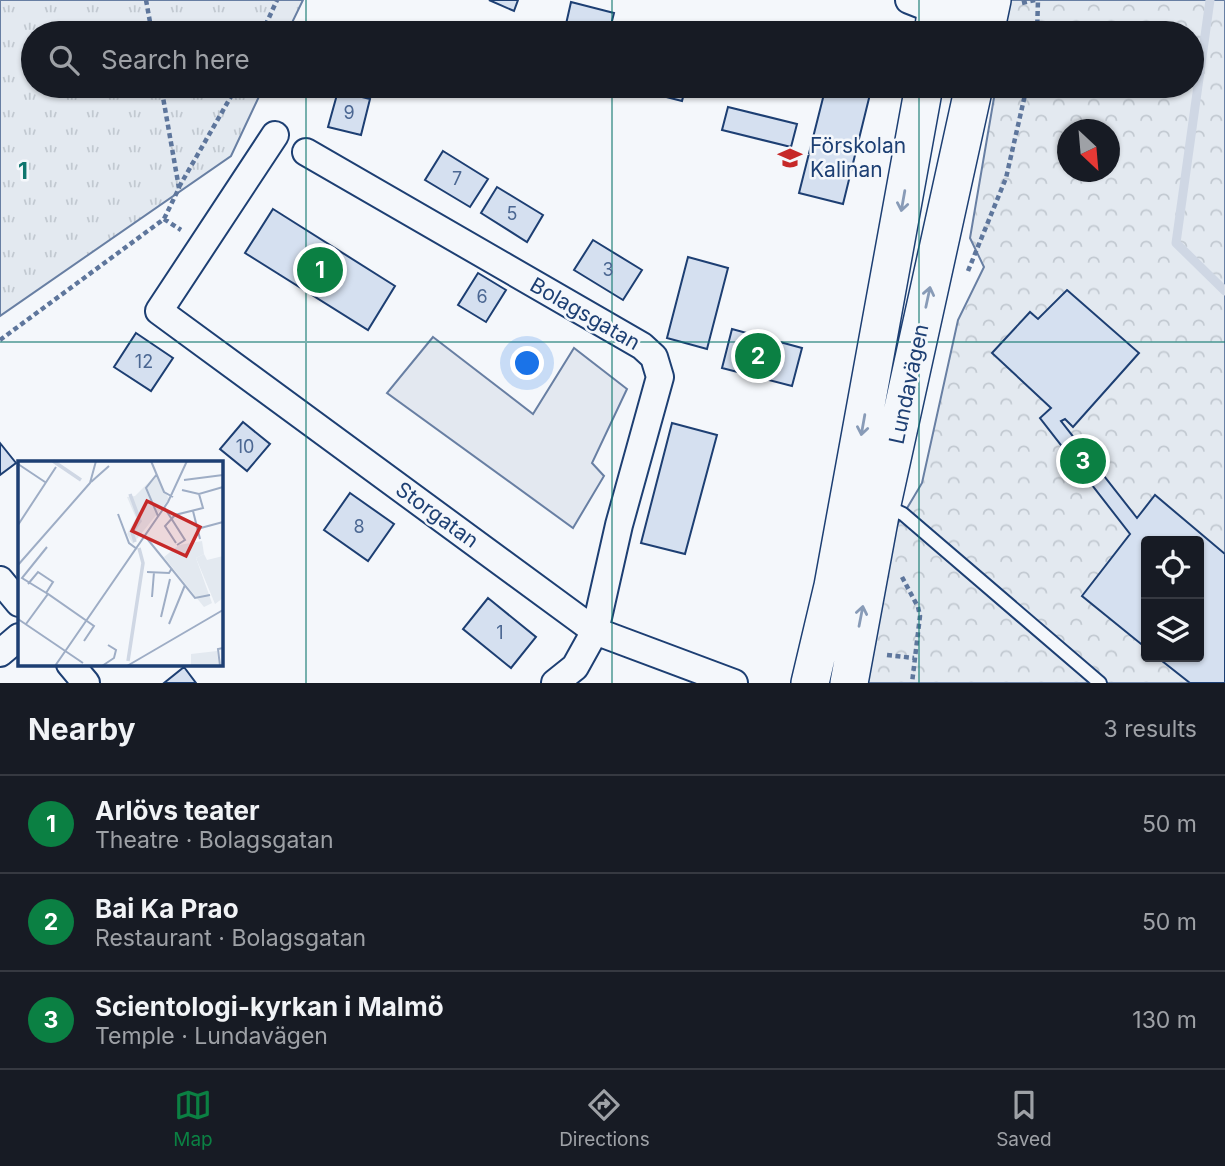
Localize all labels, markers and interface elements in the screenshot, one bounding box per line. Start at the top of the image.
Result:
search box [21,21,1204,98]
icon: search [45,41,83,79]
text: Search here [101,44,250,75]
house number: 9 [343,102,355,123]
north arrow [1057,119,1120,182]
place label: Förskolan Kalinan [810,133,906,182]
school or university icon: Förskolan Kalinan [776,144,804,172]
text: 1 [18,157,28,185]
house number: 7 [452,168,462,189]
one-way arrow [896,189,909,212]
house number: 5 [507,203,517,224]
pin: 1 [297,244,343,296]
house number: 3 [602,259,614,280]
street label: Bolagsgatan [526,272,645,355]
house number: 6 [476,286,488,307]
one-way arrow [921,286,935,309]
street label: Lundavägen [884,322,933,446]
pin: 2 [735,330,781,382]
your location [510,346,544,380]
house number: 12 [135,351,153,372]
one-way arrow [856,413,869,436]
pin: 3 [1060,435,1106,487]
house number: 10 [236,436,254,457]
inset map [18,461,222,666]
street label: Storgatan [391,476,484,553]
house number: 8 [353,516,365,537]
map controls [1141,536,1204,662]
button: locate [1141,536,1204,599]
button: layers [1141,599,1204,662]
one-way arrow [855,605,869,628]
house number: 1 [496,622,504,643]
text: Nearby [28,711,136,747]
text: 3 results [1104,715,1197,743]
text: Arlövs teater [95,795,260,826]
text: 1 [46,810,56,838]
text: 50 m [1142,810,1197,838]
text: Theatre · Bolagsgatan [95,826,334,854]
text: Bai Ka Prao [95,893,239,924]
text: 2 [44,908,58,936]
text: 50 m [1142,908,1197,936]
text: Restaurant · Bolagsgatan [95,924,366,952]
text: Scientologi-kyrkan i Malmö [95,991,444,1022]
text: 3 [44,1006,58,1034]
text: 130 m [1132,1006,1197,1034]
text: Temple · Lundavägen [95,1022,328,1050]
tab: Map [173,1086,213,1151]
tab: Directions [559,1086,650,1151]
tab: Saved [996,1086,1052,1151]

